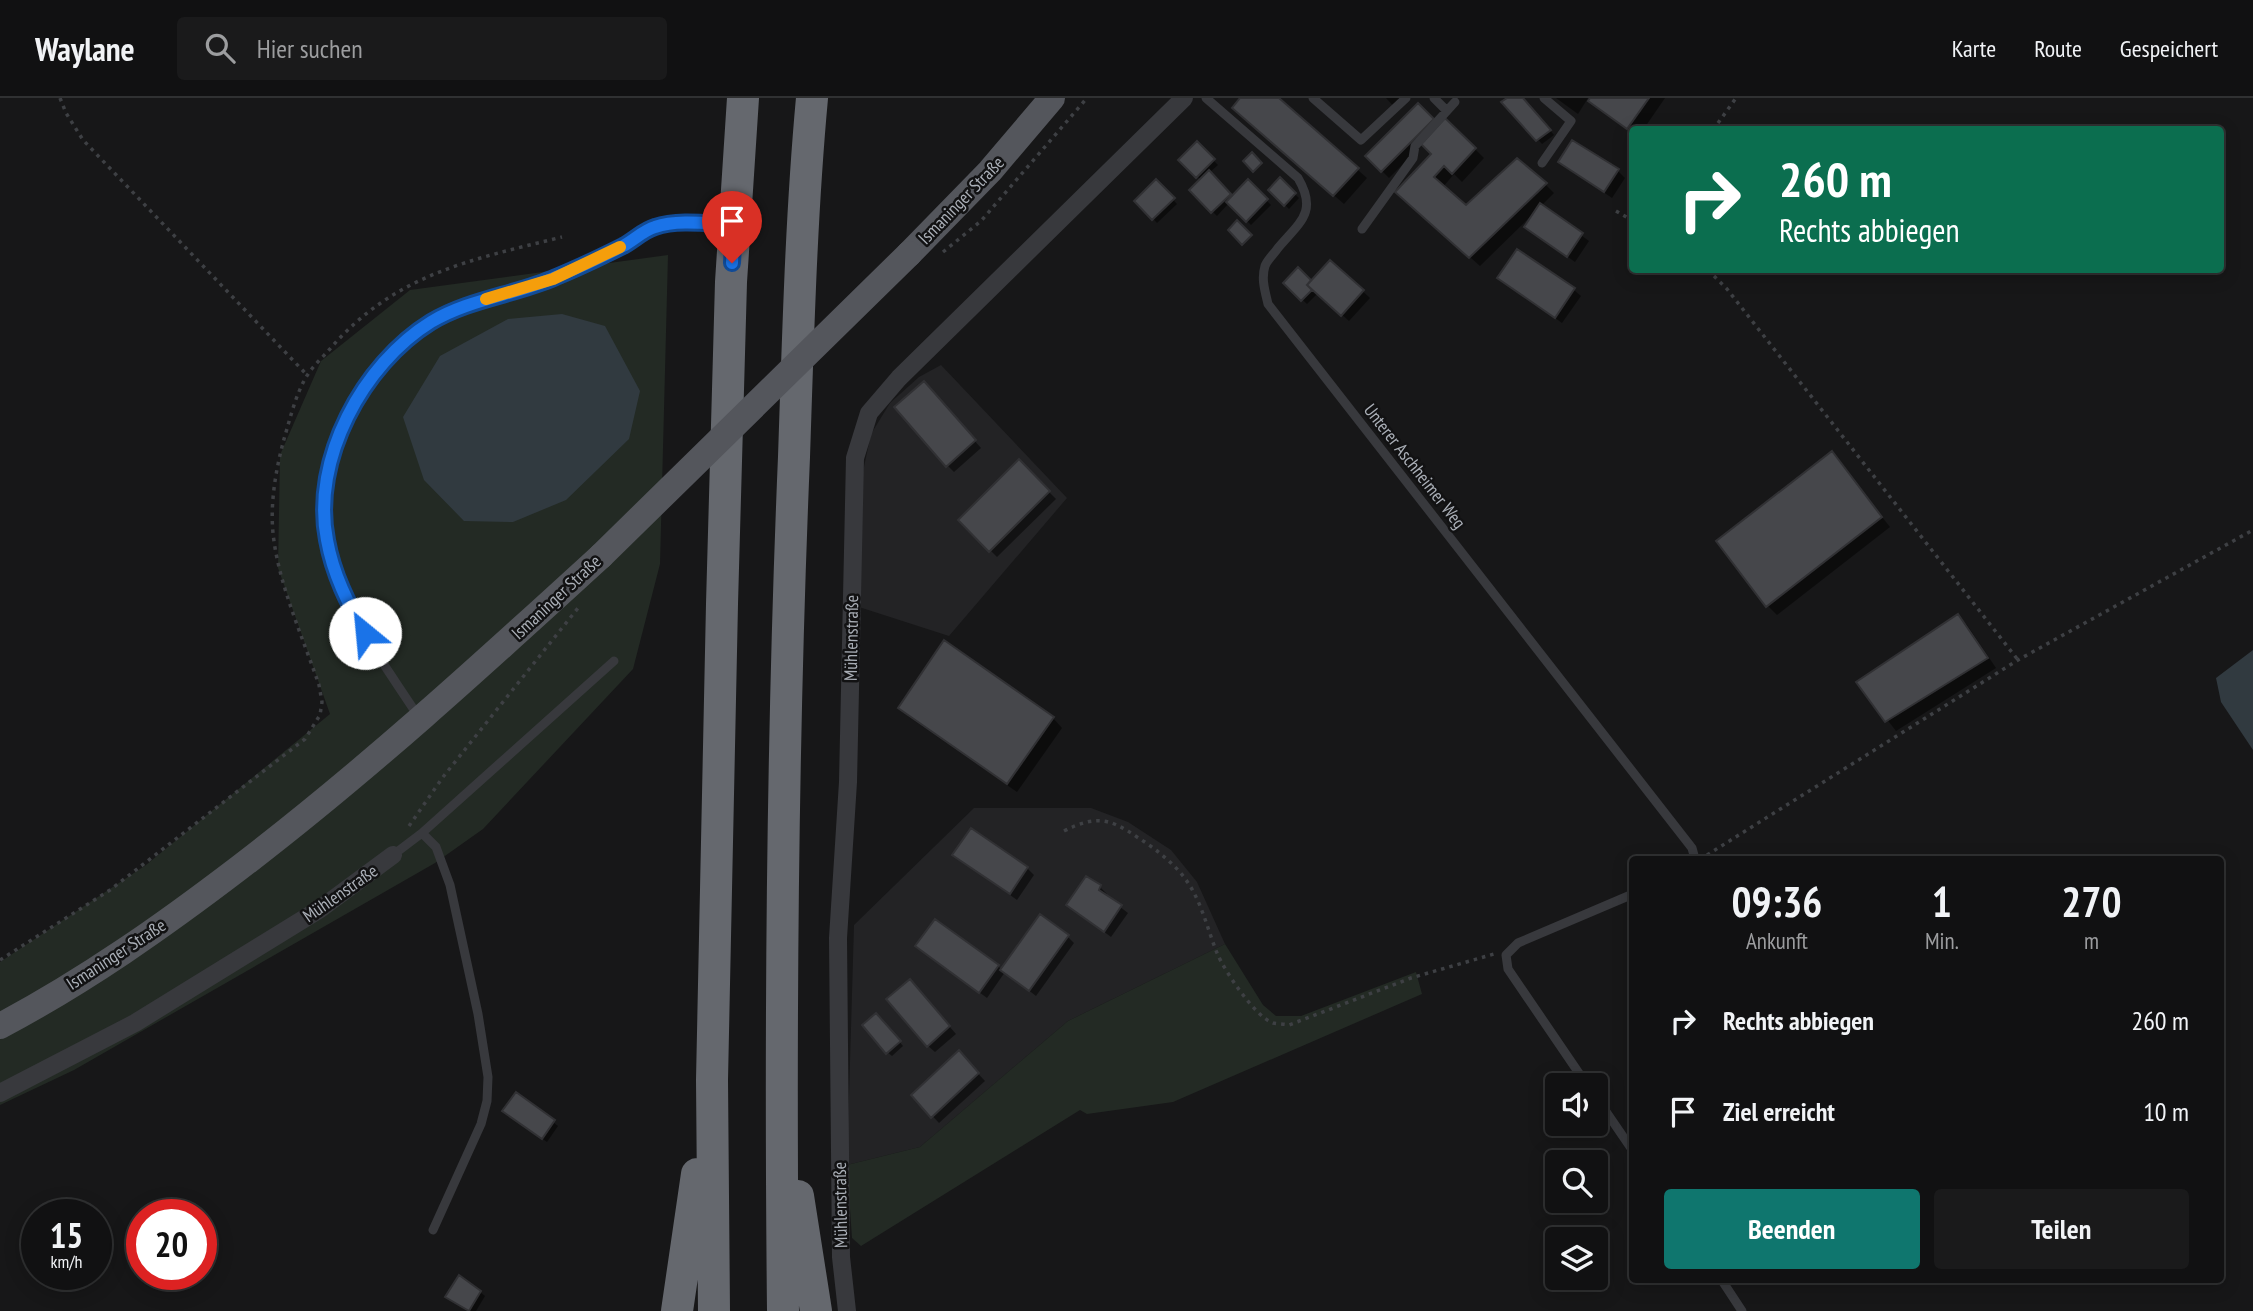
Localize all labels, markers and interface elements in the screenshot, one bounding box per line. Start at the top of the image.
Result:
search box [177,17,667,80]
text: Waylane [35,27,135,70]
icon: search [201,29,239,67]
text: Hier suchen [257,32,363,65]
text: Karte [1952,33,1996,64]
text: Route [2034,33,2082,64]
text: Gespeichert [2120,33,2218,64]
text: 260 m [1779,147,1892,211]
street label: Ismaninger Straße [913,151,1009,249]
icon: right [1664,154,1755,245]
pin [702,191,762,263]
icon: arrive [713,202,751,240]
text: Rechts abbiegen [1779,209,1960,251]
street label: Unterer Aschheimer Weg [1359,399,1471,533]
street label: Ismaninger Straße [507,550,605,644]
street label: Mühlenstraße [839,595,863,681]
position arrow [328,596,402,670]
street label: Mühlenstraße [298,859,382,927]
text: 09:36 [1732,874,1822,929]
text: 1 [1932,874,1952,929]
text: 270 [2061,874,2121,929]
street label: Ismaninger Straße [62,913,170,995]
text: Ankunft [1746,926,1808,955]
text: Min. [1925,926,1959,955]
text: m [2084,926,2099,955]
icon: right [1664,1002,1702,1040]
text: Rechts abbiegen [1723,1004,1874,1037]
text: 260 m [2131,1004,2189,1037]
map controls [1545,1073,1608,1290]
button: sound [1545,1073,1608,1136]
icon: arrive [1664,1093,1702,1131]
text: Ziel erreicht [1723,1095,1835,1128]
text: 10 m [2143,1095,2189,1128]
button: search [1545,1150,1608,1213]
street label: Mühlenstraße [828,1162,852,1248]
button: Beenden [1664,1189,1920,1269]
button: Teilen [1934,1189,2189,1269]
speed limit sign: 20 [126,1199,217,1290]
text: 15 [50,1212,83,1258]
button: layers [1545,1227,1608,1290]
text: km/h [51,1250,82,1273]

